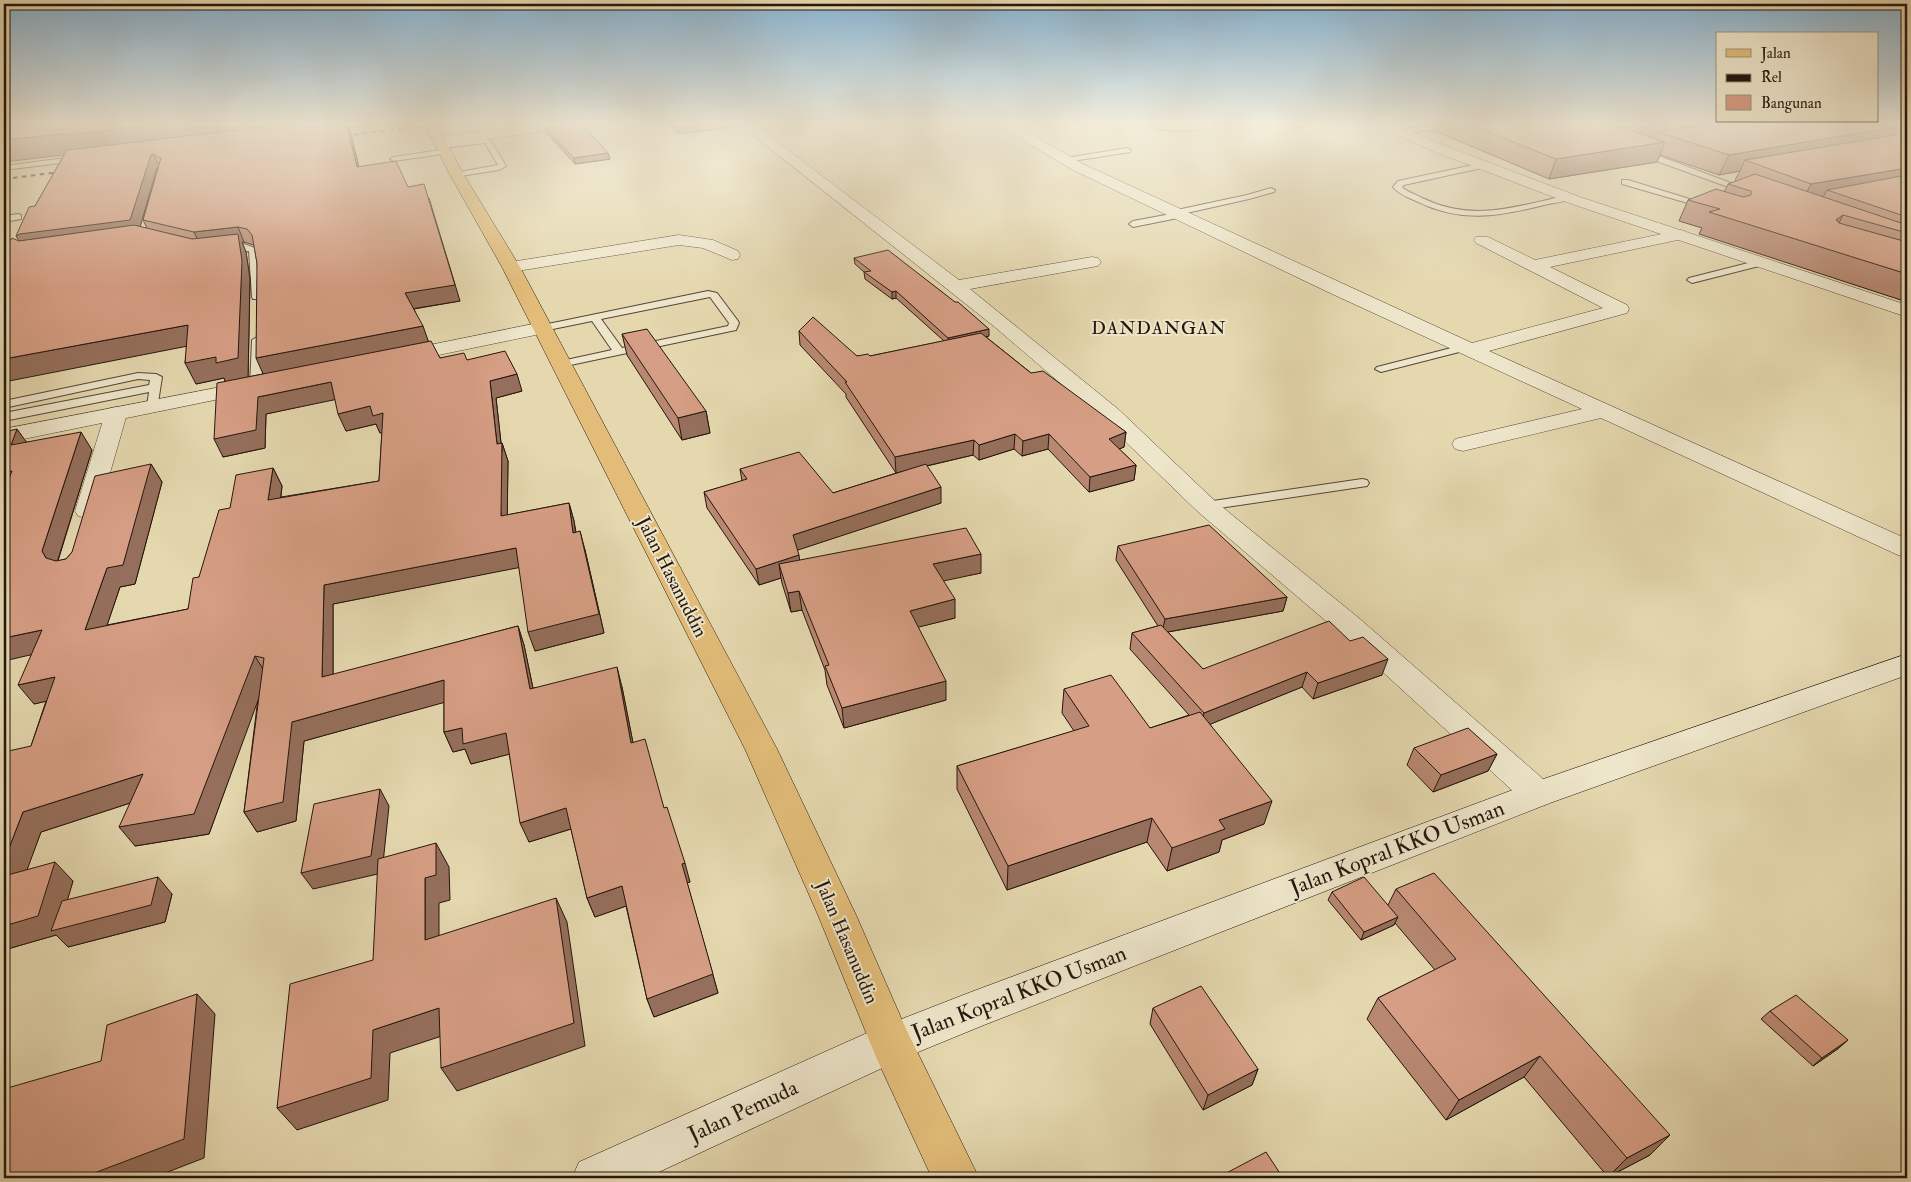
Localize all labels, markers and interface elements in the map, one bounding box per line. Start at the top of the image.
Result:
legend [1716,32,1878,122]
text: Jalan [1760,44,1791,64]
text: Rel [1761,68,1782,87]
text: Bangunan [1761,94,1822,113]
district label: DANDANGAN [1091,317,1227,340]
street label: Jalan Hasanuddin [631,512,713,642]
street label: Jalan Kopral KKO Usman [1285,794,1509,903]
street label: Jalan Hasanuddin [810,875,884,1008]
street label: Jalan Kopral KKO Usman [907,939,1131,1048]
street label: Jalan Pemuda [683,1073,803,1149]

